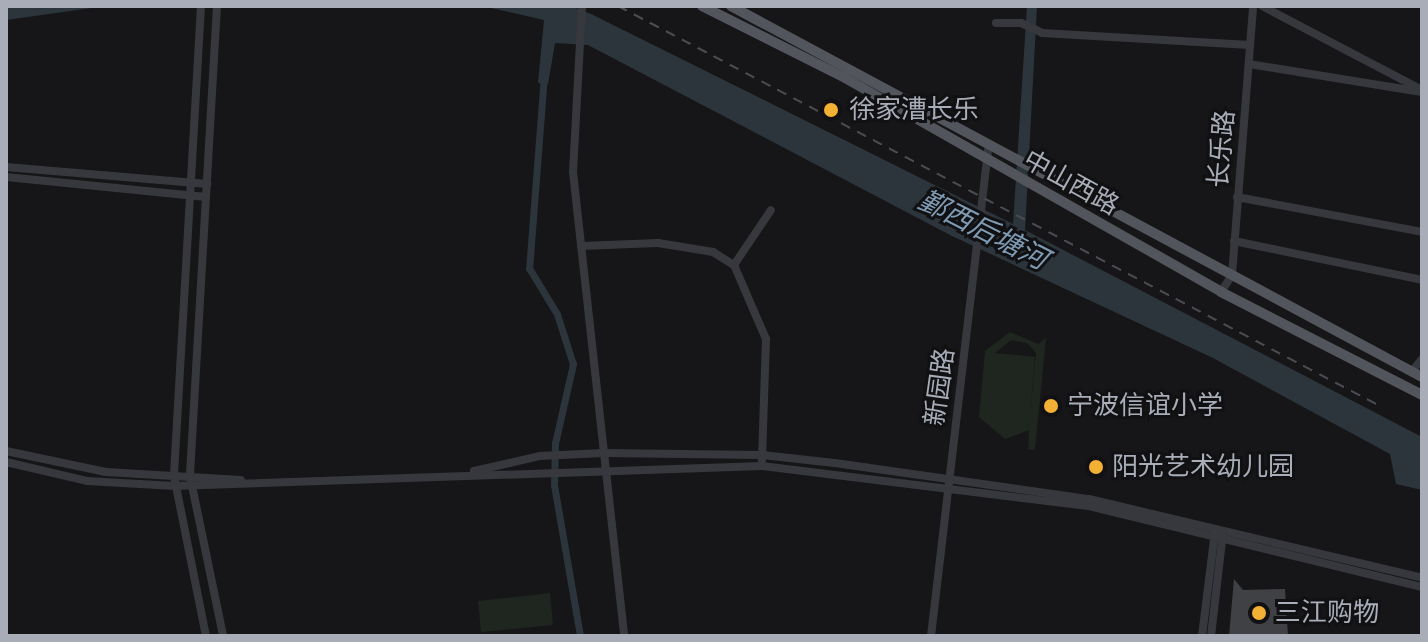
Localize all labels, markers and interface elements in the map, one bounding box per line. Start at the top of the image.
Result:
place label: 徐家漕长乐 [849,94,979,126]
marker: 徐家漕长乐 [820,99,842,121]
street label: 长乐路 [1203,109,1241,189]
street label: 中山西路 [1018,144,1124,222]
water label: 鄞西后塘河 [913,183,1053,277]
street label: 新园路 [919,346,961,428]
place label: 宁波信谊小学 [1067,390,1223,422]
marker: 宁波信谊小学 [1042,397,1060,415]
place label: 阳光艺术幼儿园 [1112,451,1294,483]
marker: 阳光艺术幼儿园 [1087,458,1105,476]
place label: 三江购物 [1275,597,1379,629]
marker: 三江购物 [1250,604,1268,622]

